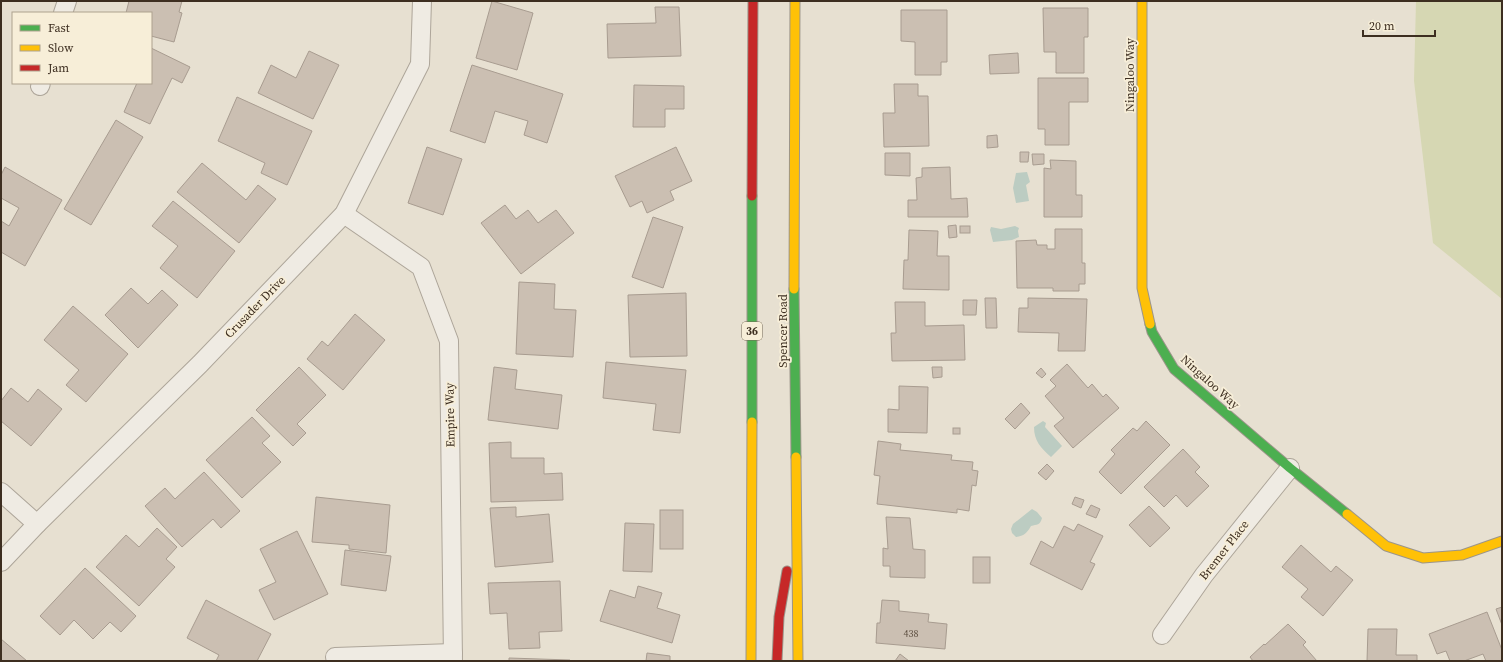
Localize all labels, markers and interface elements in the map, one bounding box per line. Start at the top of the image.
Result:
legend [12,12,152,84]
scale bar [1363,12,1435,38]
text: 20 m [1369,18,1395,34]
text: Fast [48,20,70,36]
street label: Ningaloo Way [1122,37,1138,112]
text: Slow [48,40,74,56]
text: Jam [47,60,69,76]
street label: Crusader Drive [221,272,289,342]
street label: Spencer Road [775,294,791,368]
road number: 36 [742,322,762,340]
street label: Ningaloo Way [1177,351,1243,413]
street label: Empire Way [441,382,459,448]
street label: Bremer Place [1196,517,1252,583]
house number: 438 [904,627,919,640]

